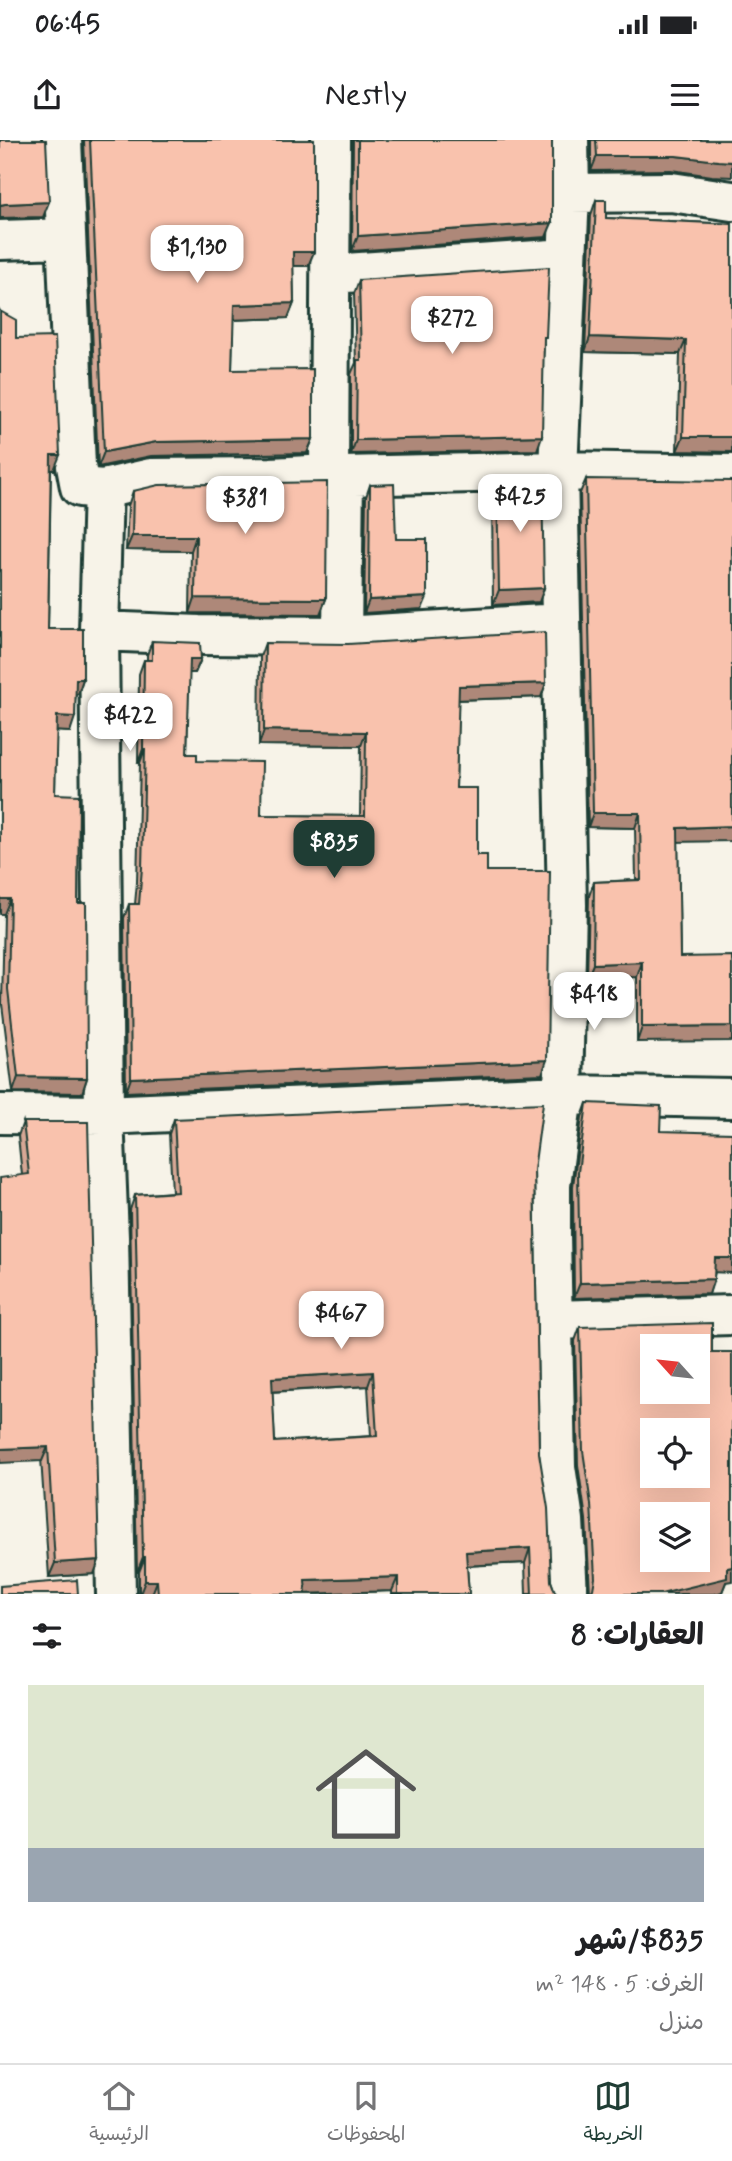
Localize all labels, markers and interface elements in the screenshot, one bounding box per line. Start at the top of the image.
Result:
text: 06:45 [35,8,100,42]
text: Nestly [325,74,407,116]
icon: share [28,76,66,114]
icon: menu [666,76,704,114]
pin: $1,130 [140,226,254,285]
text: $1,130 [167,233,227,263]
pin: $272 [411,296,493,356]
text: $272 [427,304,477,334]
pin: $425 [479,474,561,534]
pin: $381 [204,476,286,536]
text: $425 [494,482,546,512]
text: $381 [222,484,268,514]
pin: $422 [89,694,171,753]
text: $422 [104,701,156,731]
pin: $835 [293,820,375,880]
text: $835 [309,828,359,858]
pin: $418 [553,972,635,1032]
text: $418 [569,980,619,1010]
pin: $467 [300,1292,382,1351]
text: $467 [315,1299,367,1329]
north arrow [640,1334,710,1404]
map controls [640,1334,710,1572]
button: locate [640,1418,710,1488]
button: layers [640,1502,710,1572]
text: العقارات: 8 [570,1616,704,1655]
icon: filters [28,1617,66,1655]
icon: home [303,1731,429,1857]
text: $835/شهر [577,1921,704,1960]
text: الغرف: 5 · 148 m² [536,1970,704,2000]
text: منزل [659,2008,704,2038]
tab: الرئيسية [89,2077,149,2150]
tab: المحفوظات [327,2077,405,2150]
tab: الخريطة [584,2077,643,2150]

